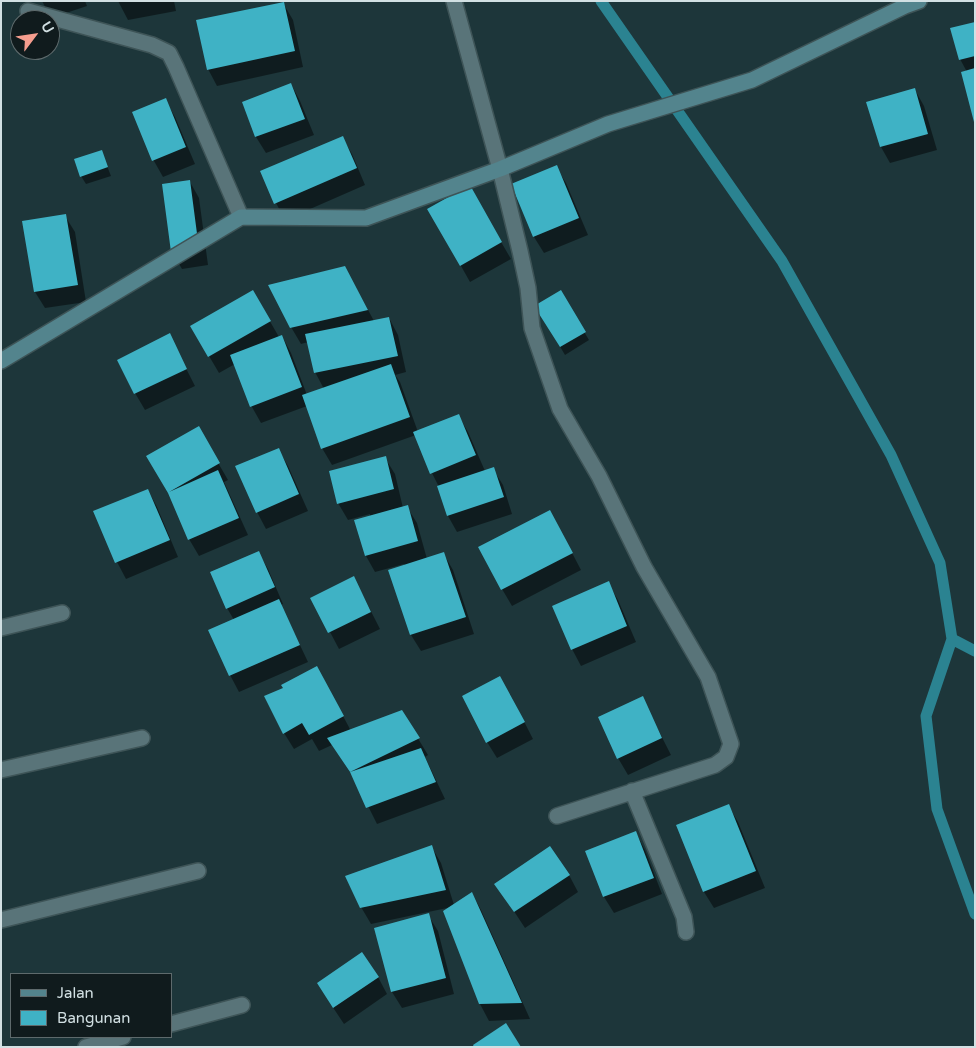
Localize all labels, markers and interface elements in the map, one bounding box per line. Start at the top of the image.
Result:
north arrow [10,10,60,60]
text: U [37,19,57,36]
legend [10,973,172,1038]
text: Jalan [57,984,94,1002]
text: Bangunan [57,1009,130,1027]

